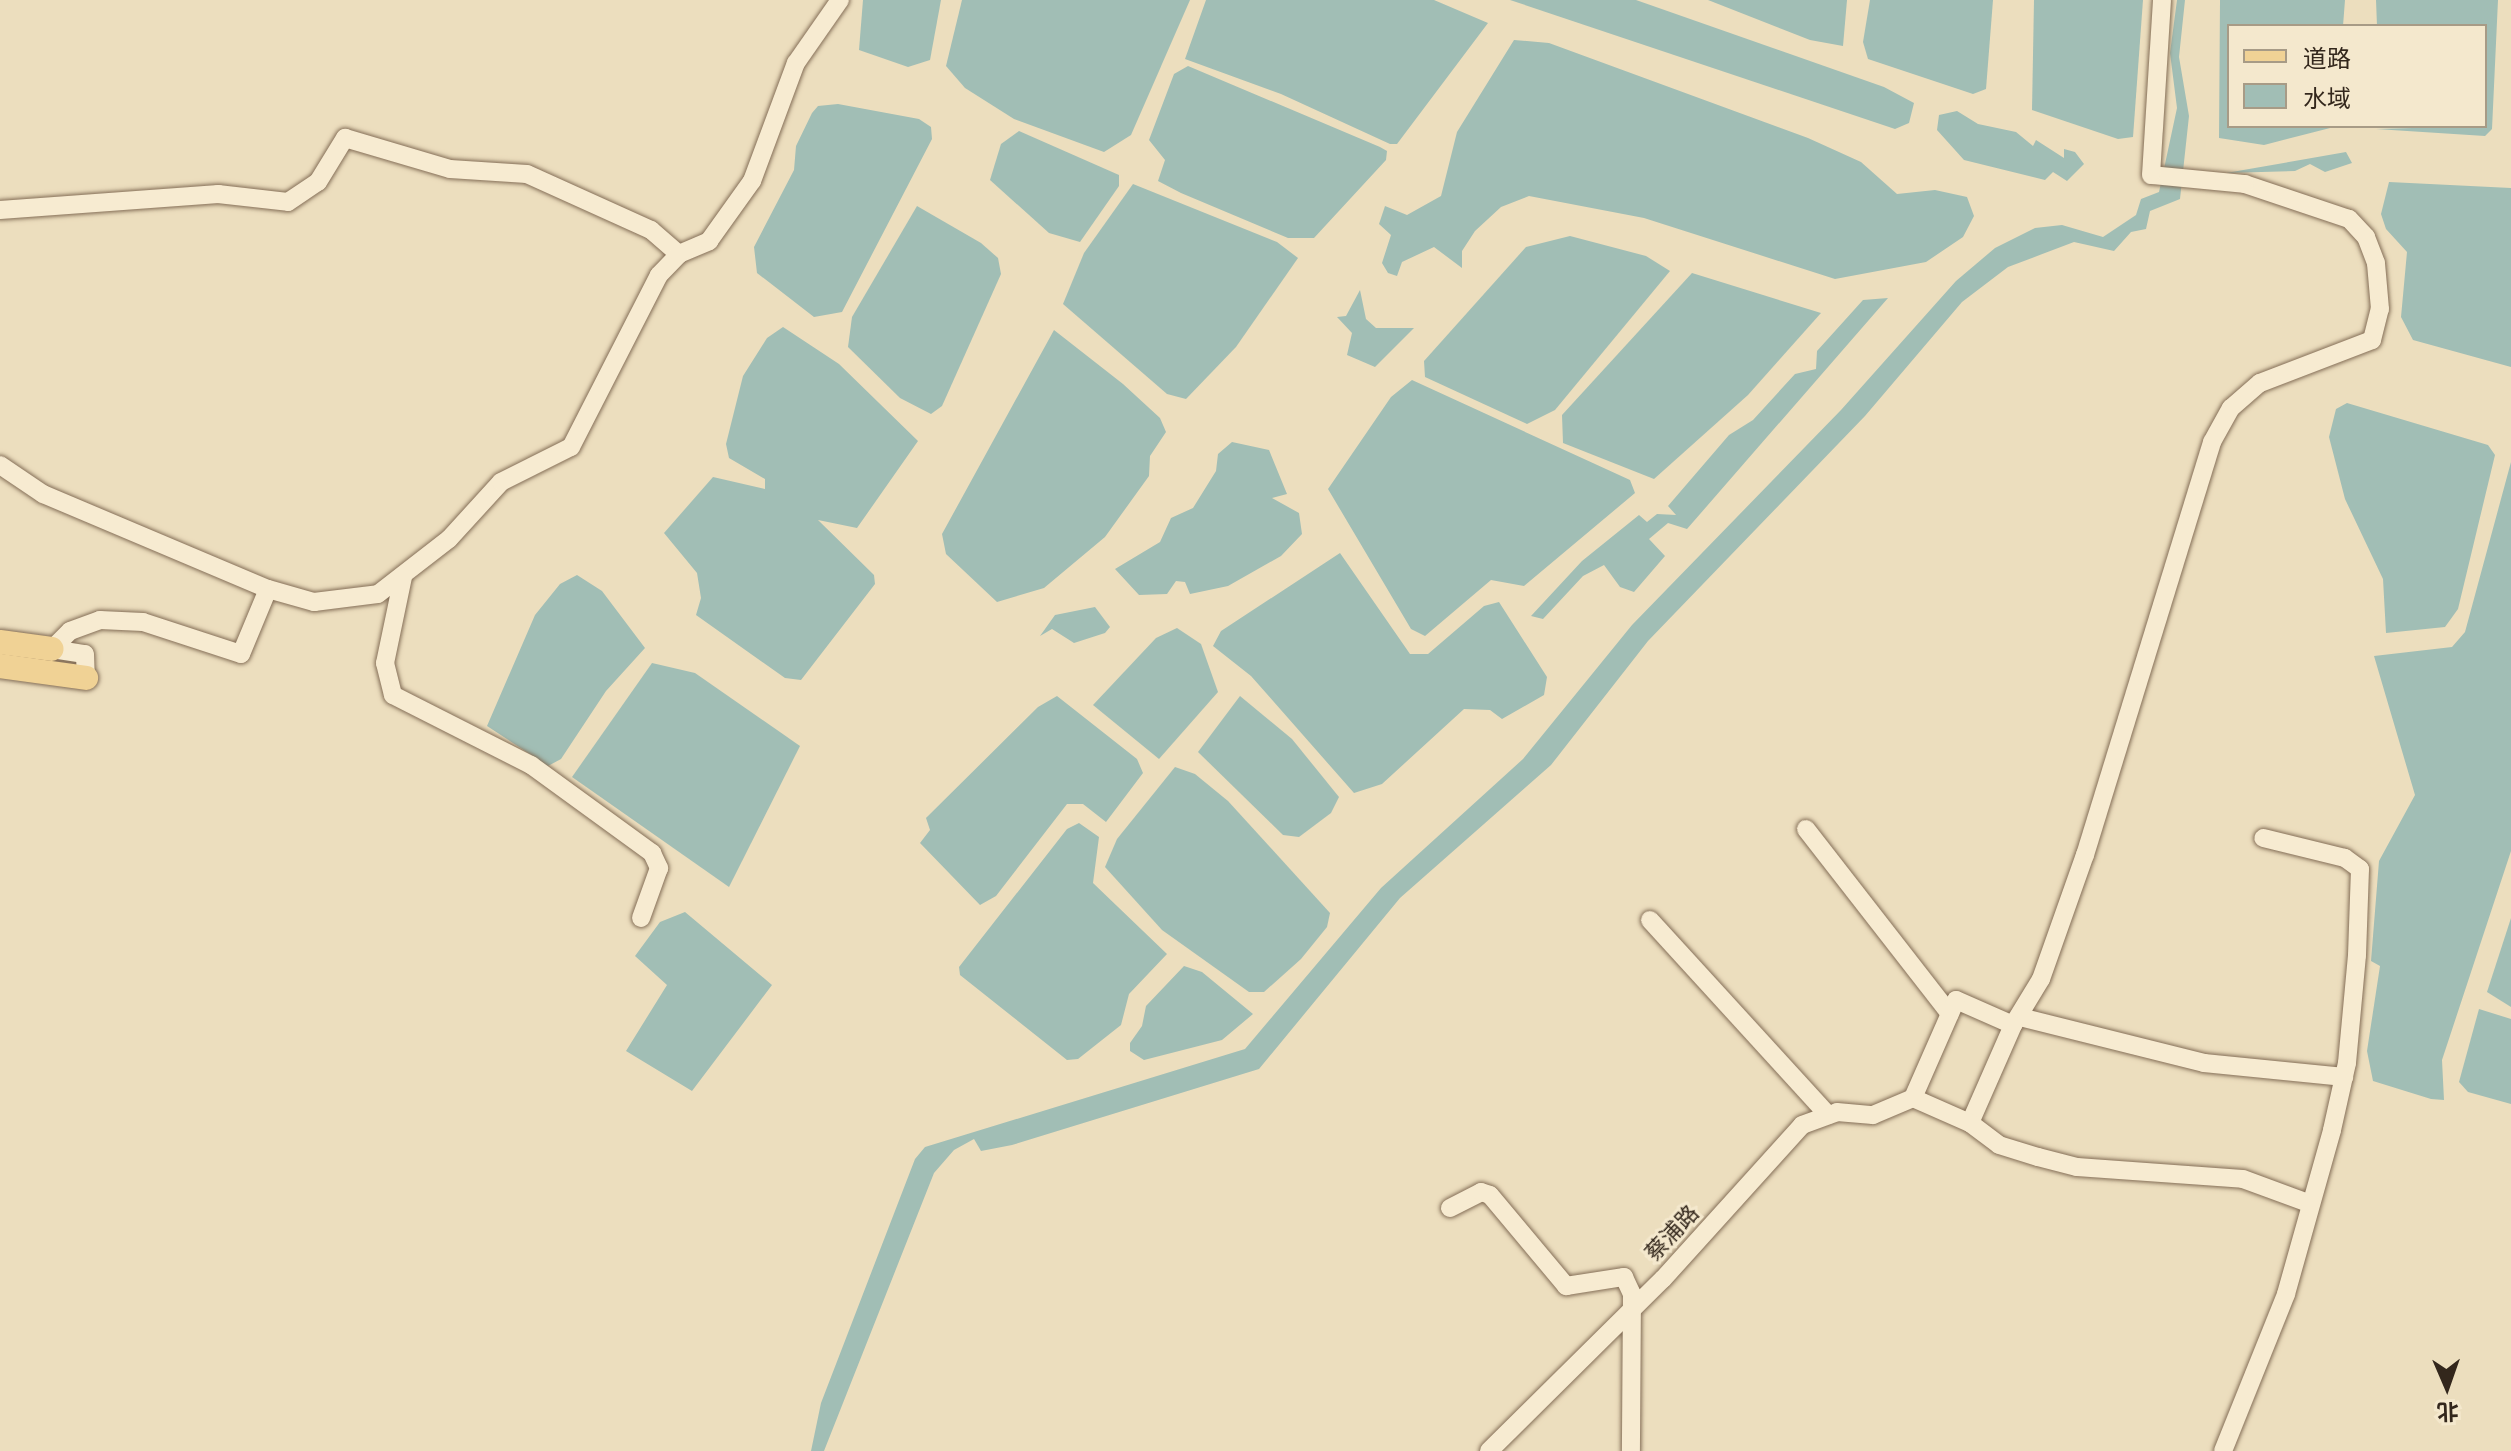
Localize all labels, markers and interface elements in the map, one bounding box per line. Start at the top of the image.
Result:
legend [2227,24,2487,128]
text: 道路 [2303,45,2351,72]
text: 水域 [2303,85,2351,112]
street label: 蔡浦路 [1640,1200,1704,1266]
north arrow [2407,1347,2487,1427]
text: 北 [2436,1399,2459,1424]

